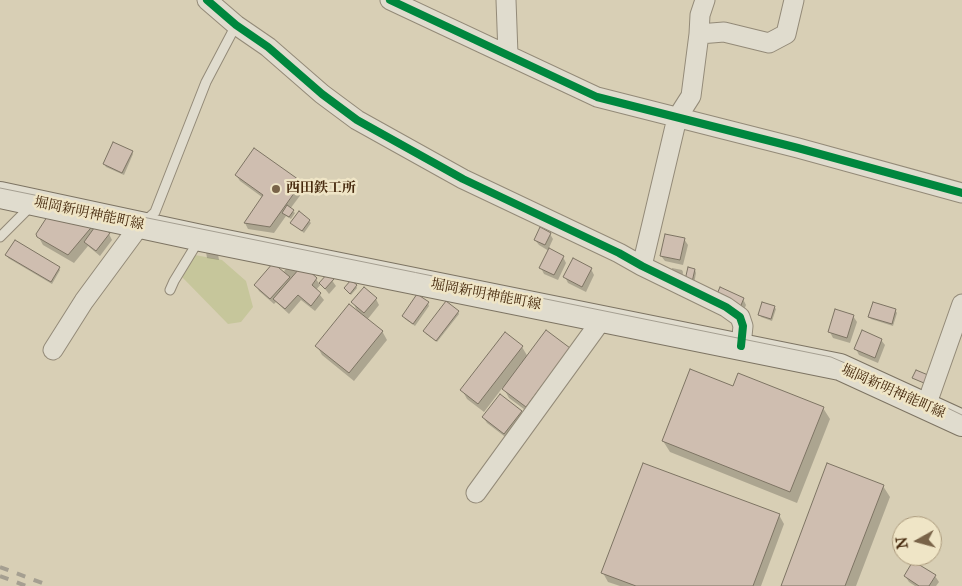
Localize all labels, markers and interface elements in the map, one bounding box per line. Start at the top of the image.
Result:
place label: 西田鉄工所 [286,181,356,197]
marker: 西田鉄工所 [270,183,282,195]
street label: 堀岡新明神能町線 [32,194,146,234]
street label: 堀岡新明神能町線 [429,276,543,314]
street label: 堀岡新明神能町線 [838,362,948,422]
north arrow [892,516,942,566]
text: N [893,536,912,550]

